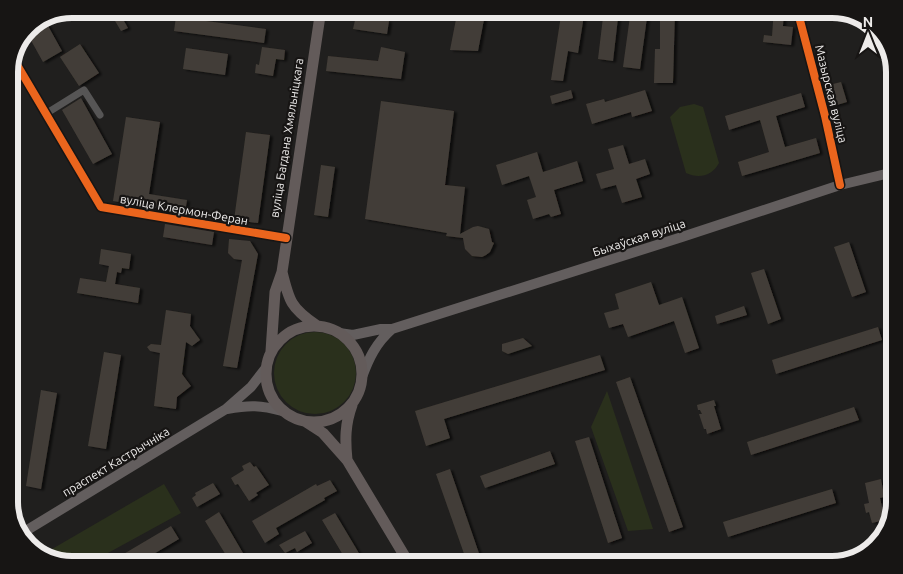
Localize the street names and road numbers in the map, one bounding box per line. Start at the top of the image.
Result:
street label: Мазырская вуліца [813,43,850,144]
street label: вуліца Багдана Хмяльніцкага [267,57,306,219]
street label: вуліца Клермон-Феран [119,192,249,227]
street label: Быхаўская вуліца [591,216,687,259]
street label: праспект Кастрычніка [60,424,172,499]

